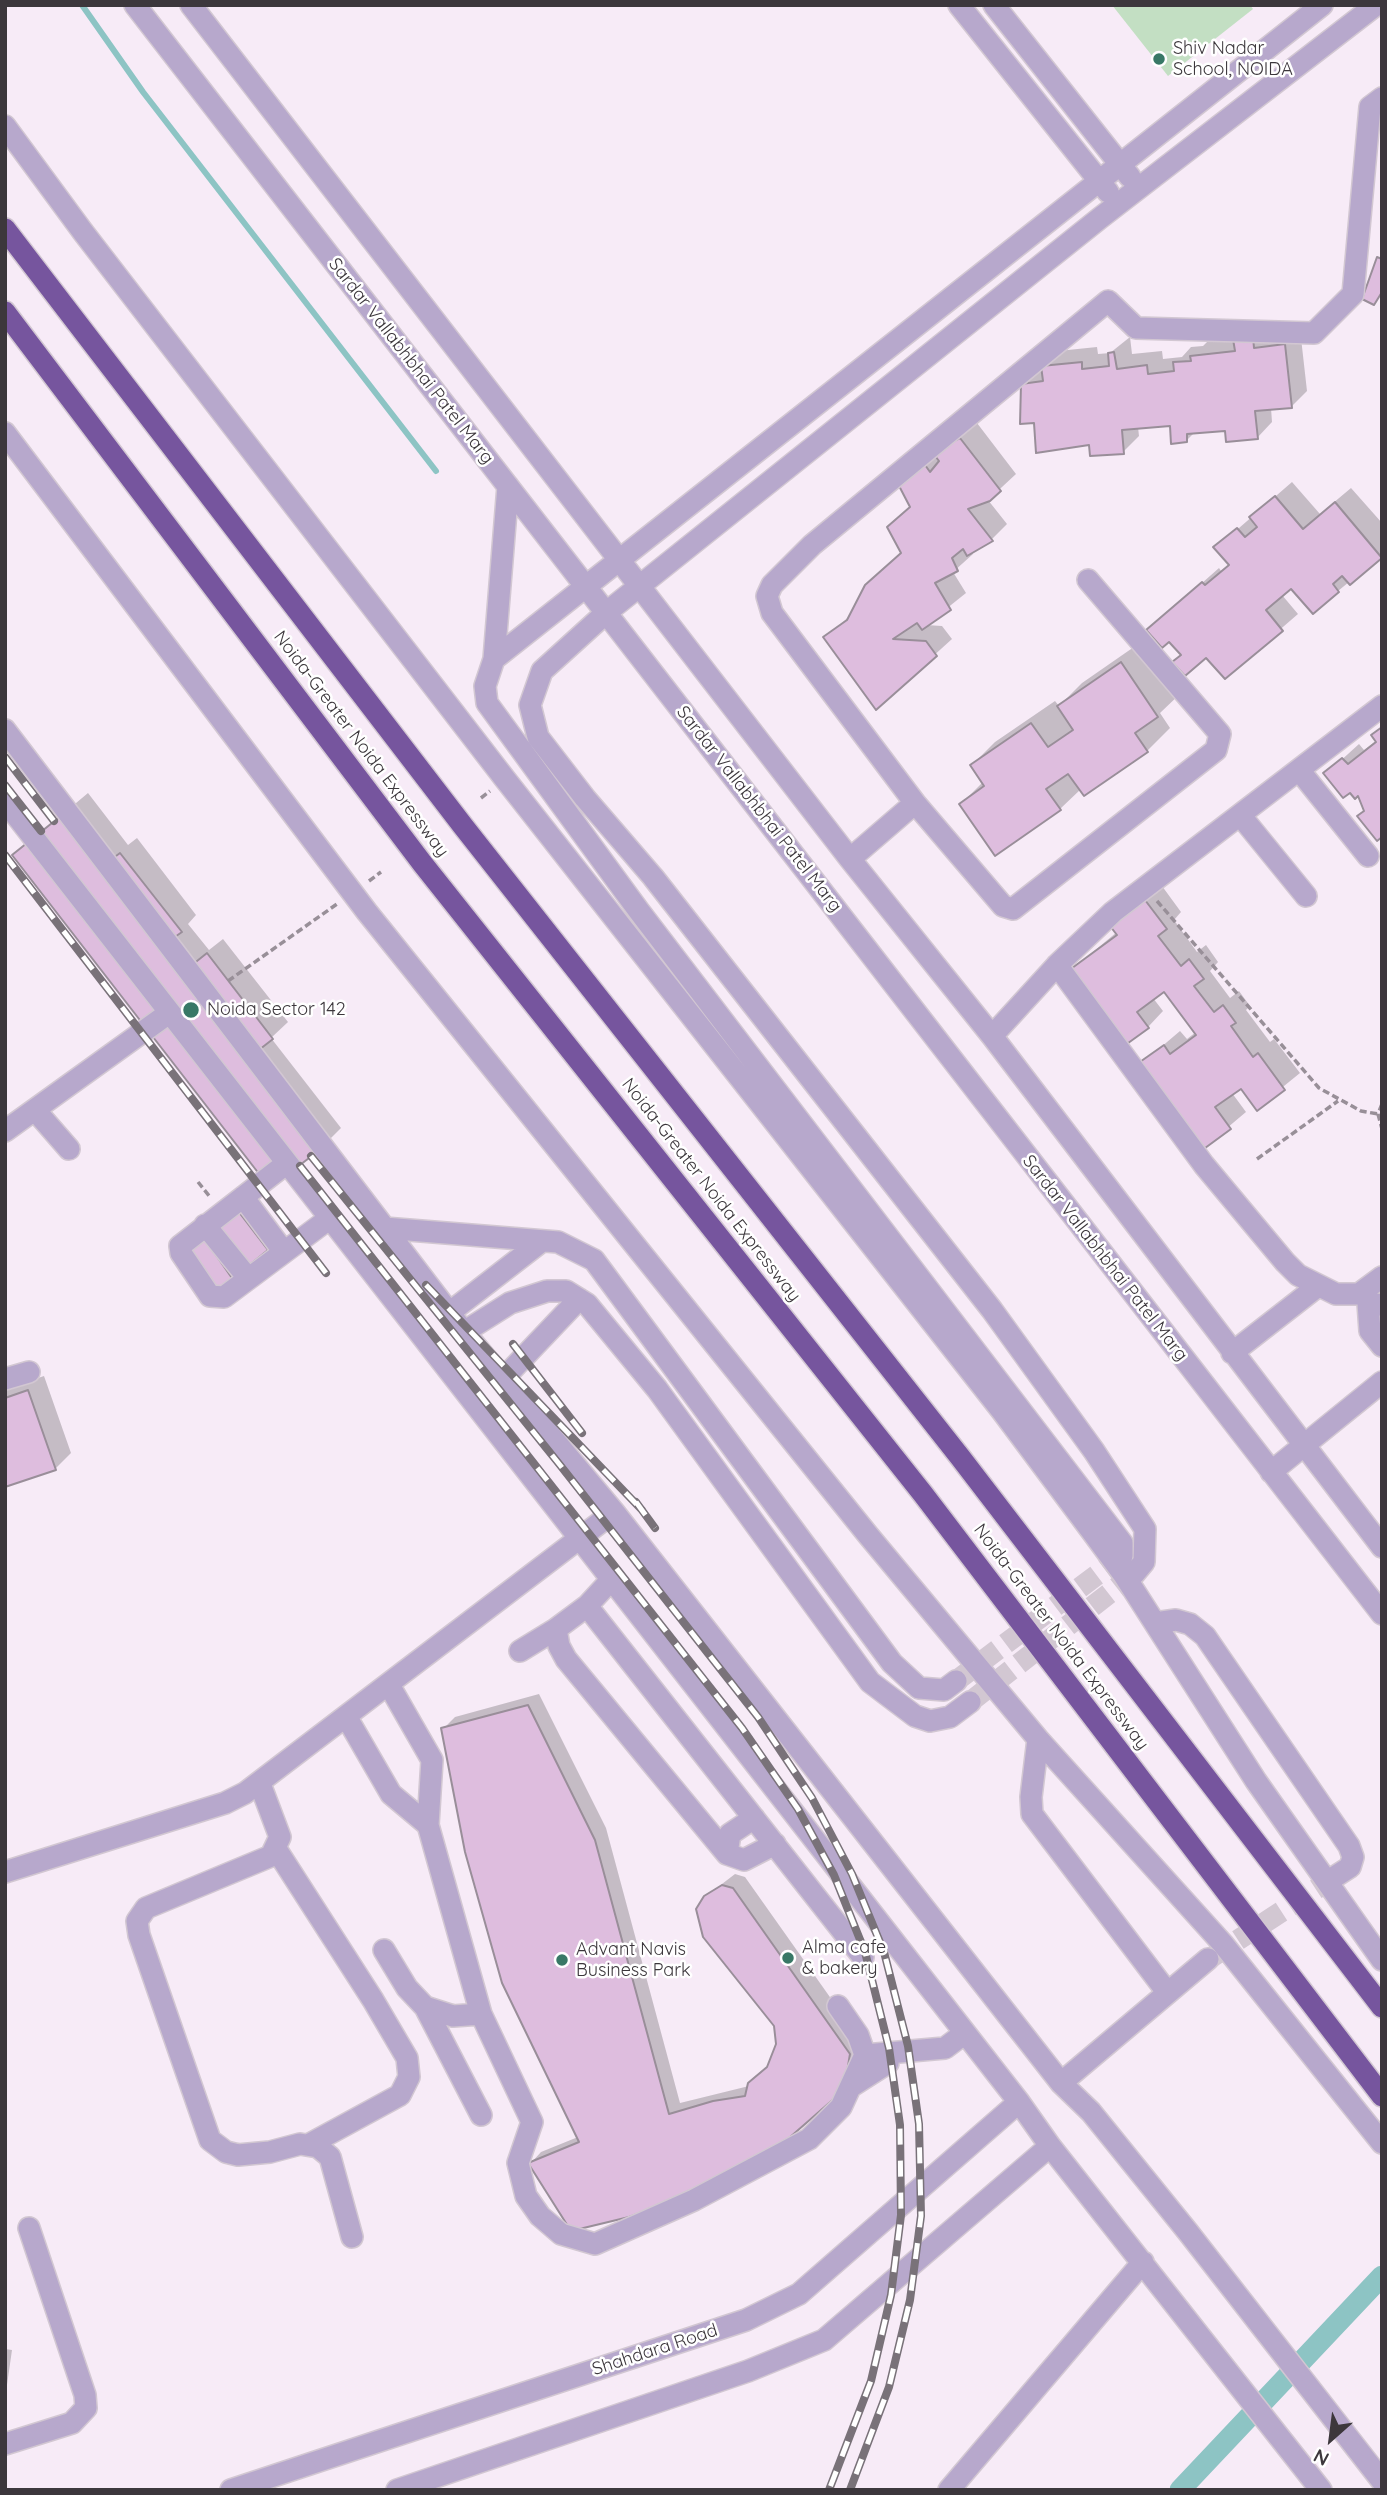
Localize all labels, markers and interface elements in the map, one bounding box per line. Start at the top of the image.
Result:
place label: Shiv Nadar School, NOIDA [1173,38,1293,80]
marker: Shiv Nadar School, NOIDA [1151,51,1167,67]
street label: Sardar Vallabhbhai Patel Marg [324,254,498,468]
street label: Noida-Greater Noida Expressway [269,627,453,861]
street label: Sardar Vallabhbhai Patel Marg [672,702,846,916]
place label: Noida Sector 142 [207,999,346,1021]
marker: Noida Sector 142 [181,1000,201,1020]
street label: Noida-Greater Noida Expressway [617,1074,805,1306]
street label: Sardar Vallabhbhai Patel Marg [1018,1151,1192,1365]
street label: Noida-Greater Noida Expressway [969,1520,1153,1754]
place label: Alma cafe & bakery [802,1937,886,1980]
place label: Advant Navis Business Park [576,1939,691,1982]
marker: Alma cafe & bakery [780,1950,796,1966]
marker: Advant Navis Business Park [554,1952,570,1968]
street label: Shahdara Road [590,2320,720,2380]
north arrow [1296,2404,1366,2474]
text: N [1309,2444,1333,2471]

